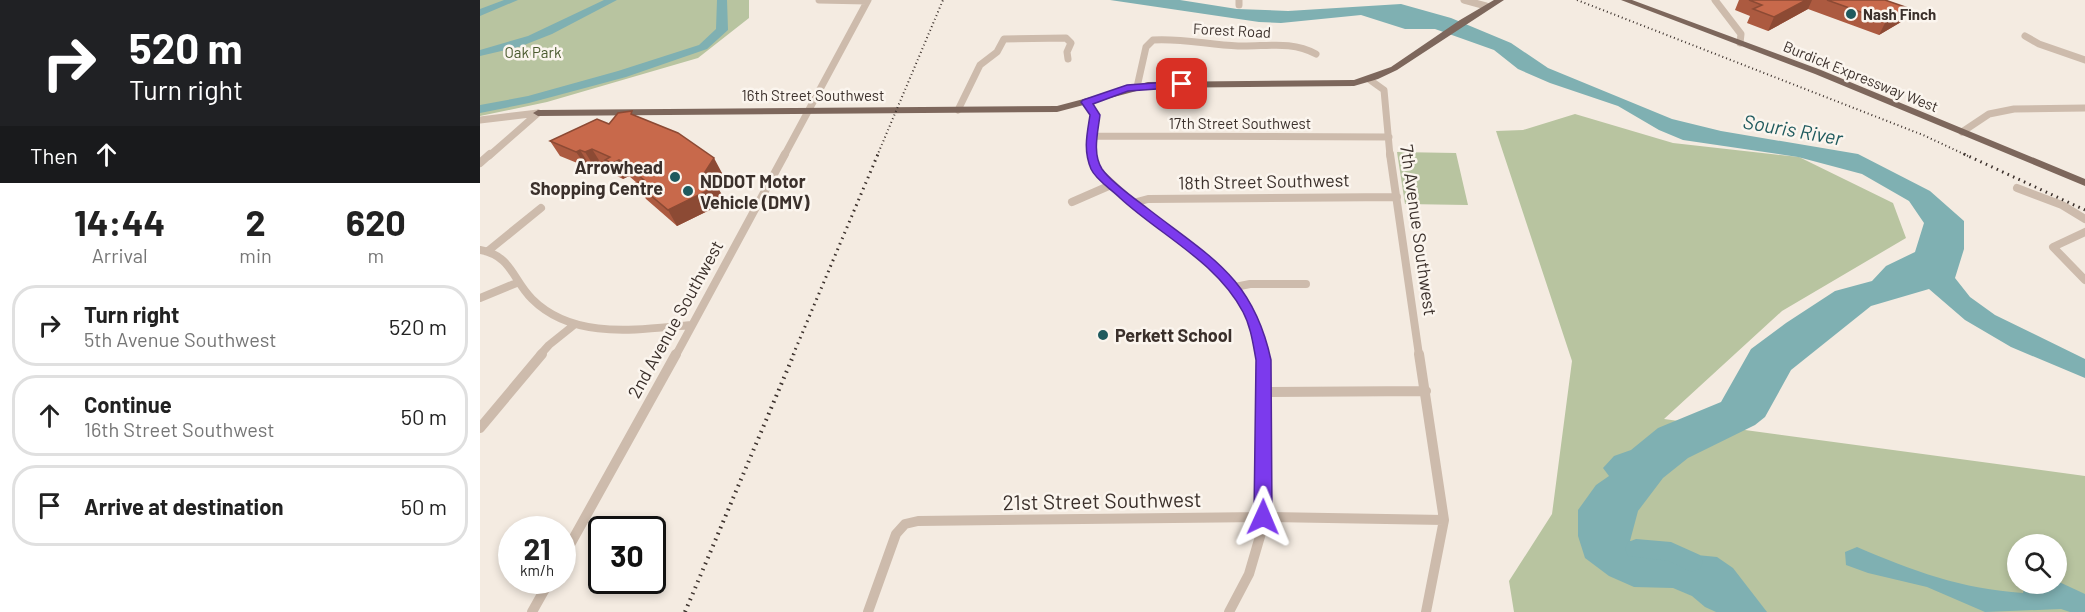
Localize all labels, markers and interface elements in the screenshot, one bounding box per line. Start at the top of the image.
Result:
place label: Nash Finch [1863,5,1936,23]
marker: Nash Finch [1844,7,1858,21]
street label: Forest Road [1192,19,1272,41]
text: 520 m [129,22,243,72]
icon: right [30,24,108,102]
street label: Burdick Expressway West [1781,37,1941,115]
park label: Oak Park [505,43,562,61]
pin [1156,58,1207,109]
icon: arrive [1165,67,1198,100]
text: Turn right [129,73,243,105]
street label: 16th Street Southwest [742,86,884,104]
water label: Souris River [1741,108,1846,150]
street label: 17th Street Southwest [1169,114,1311,132]
icon: ahead [90,138,123,171]
text: Then [30,142,78,168]
street label: 7th Avenue Southwest [1396,143,1442,317]
place label: Arrowhead Shopping Centre [530,156,663,199]
street label: 18th Street Southwest [1178,169,1350,193]
marker: Arrowhead Shopping Centre [668,170,682,184]
place label: NDDOT Motor Vehicle (DMV) [700,170,810,213]
marker: NDDOT Motor Vehicle (DMV) [681,184,695,198]
text: 14:44 [74,200,165,243]
text: 2 [245,200,266,243]
text: 620 [346,200,406,243]
street label: 2nd Avenue Southwest [623,236,727,402]
text: Arrival [92,243,148,267]
text: min [239,243,272,267]
text: m [368,243,384,267]
text: Turn right [84,301,179,327]
icon: right [33,309,66,342]
text: 520 m [389,313,447,339]
place label: Perkett School [1115,324,1232,346]
text: 5th Avenue Southwest [84,327,277,351]
marker: Perkett School [1096,328,1110,342]
text: Continue [84,391,172,417]
icon: ahead [33,399,66,432]
text: 50 m [401,403,447,429]
text: 16th Street Southwest [84,417,275,441]
position arrow [1231,485,1295,549]
street label: 21st Street Southwest [1002,486,1202,514]
icon: arrive [33,489,66,522]
text: Arrive at destination [84,493,283,519]
text: 50 m [401,493,447,519]
speed limit sign: 30 [588,516,666,594]
text: 21 [523,530,551,566]
map controls [2007,534,2067,594]
button: search [2007,534,2067,594]
text: km/h [520,561,554,579]

